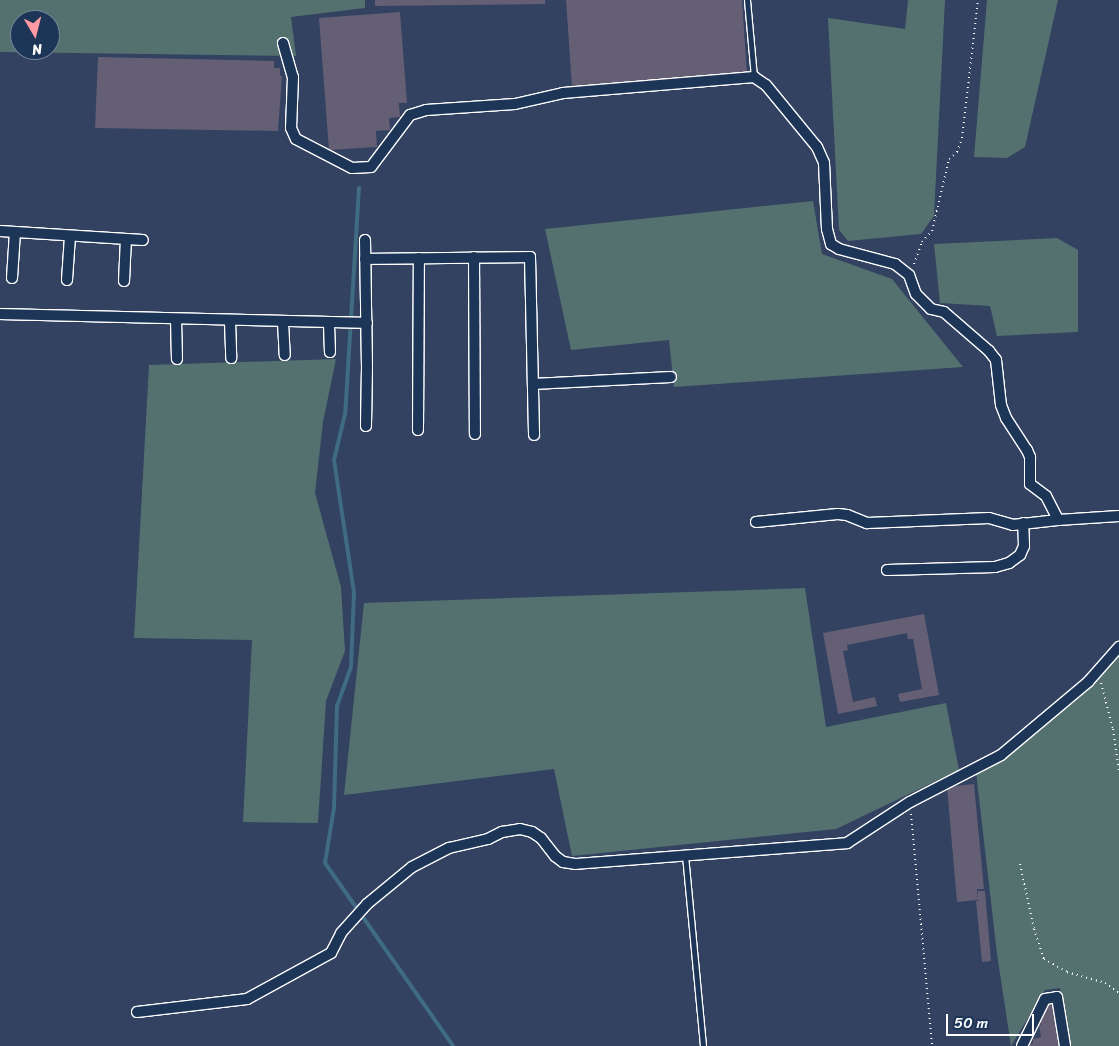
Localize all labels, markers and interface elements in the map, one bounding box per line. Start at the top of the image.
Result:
north arrow [10,10,60,60]
text: N [30,36,44,62]
scale bar [949,1004,1036,1036]
text: 50 m [954,1010,988,1036]

